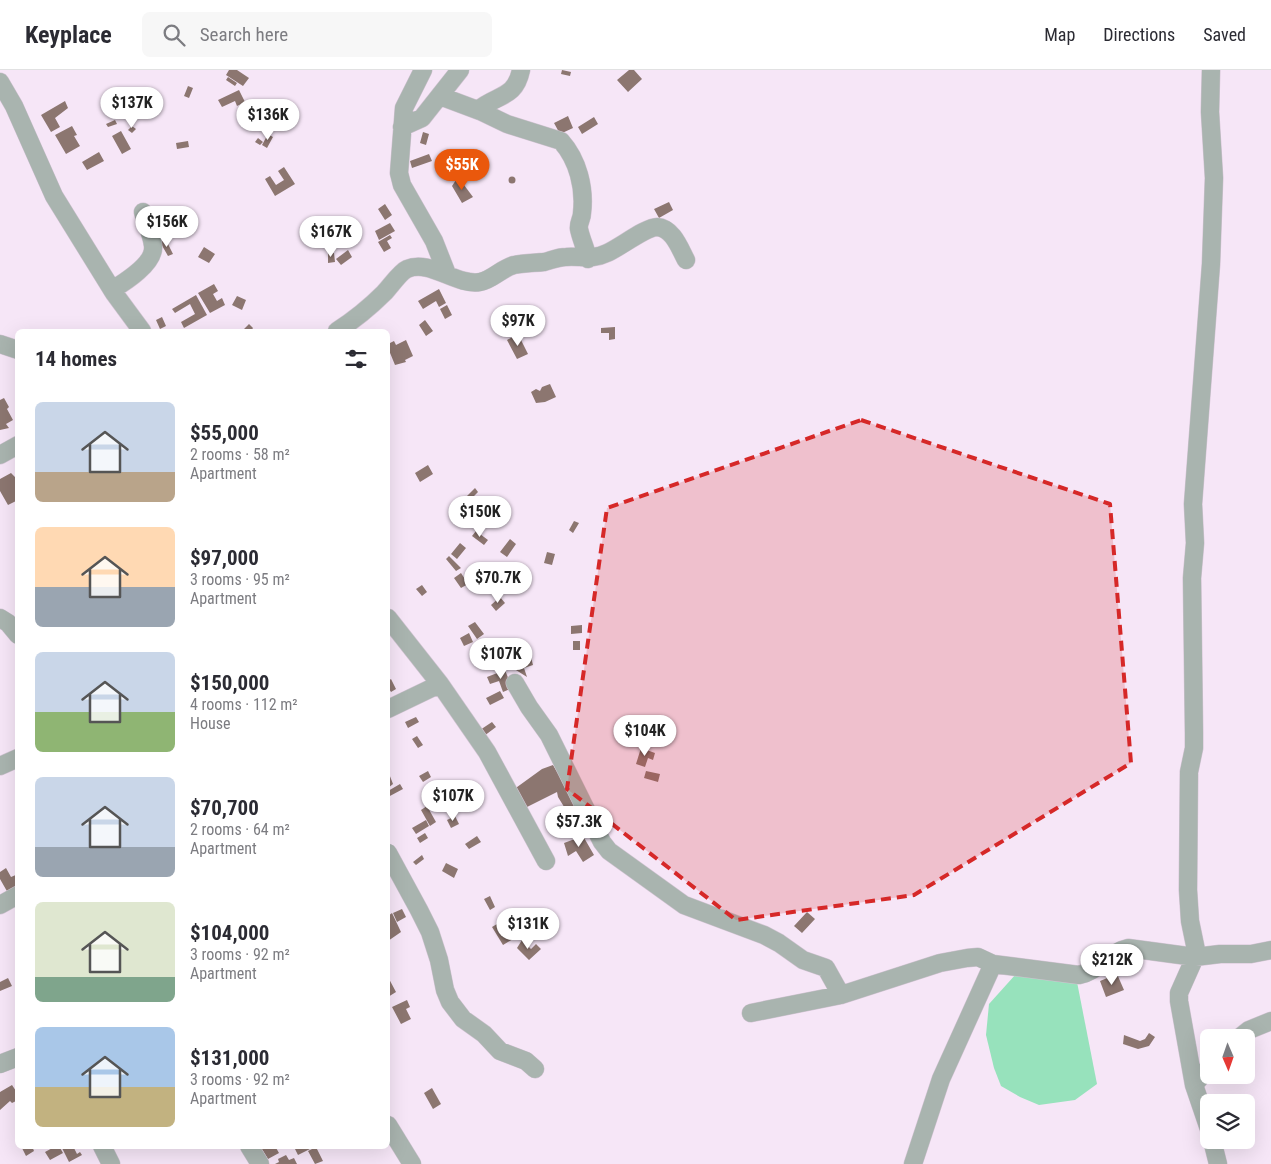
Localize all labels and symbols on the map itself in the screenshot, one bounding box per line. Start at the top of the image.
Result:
pin: $137K [97,87,167,129]
pin: $136K [233,98,303,141]
pin: $55K [432,148,492,191]
pin: $156K [132,206,202,248]
pin: $167K [296,216,366,258]
pin: $97K [488,304,548,347]
pin: $150K [445,496,515,538]
pin: $70.7K [457,562,539,604]
pin: $107K [466,638,536,680]
pin: $104K [610,714,680,757]
pin: $107K [418,780,488,822]
pin: $57.3K [538,806,620,848]
pin: $131K [493,908,563,950]
pin: $212K [1077,944,1147,986]
north arrow [1200,1029,1255,1084]

